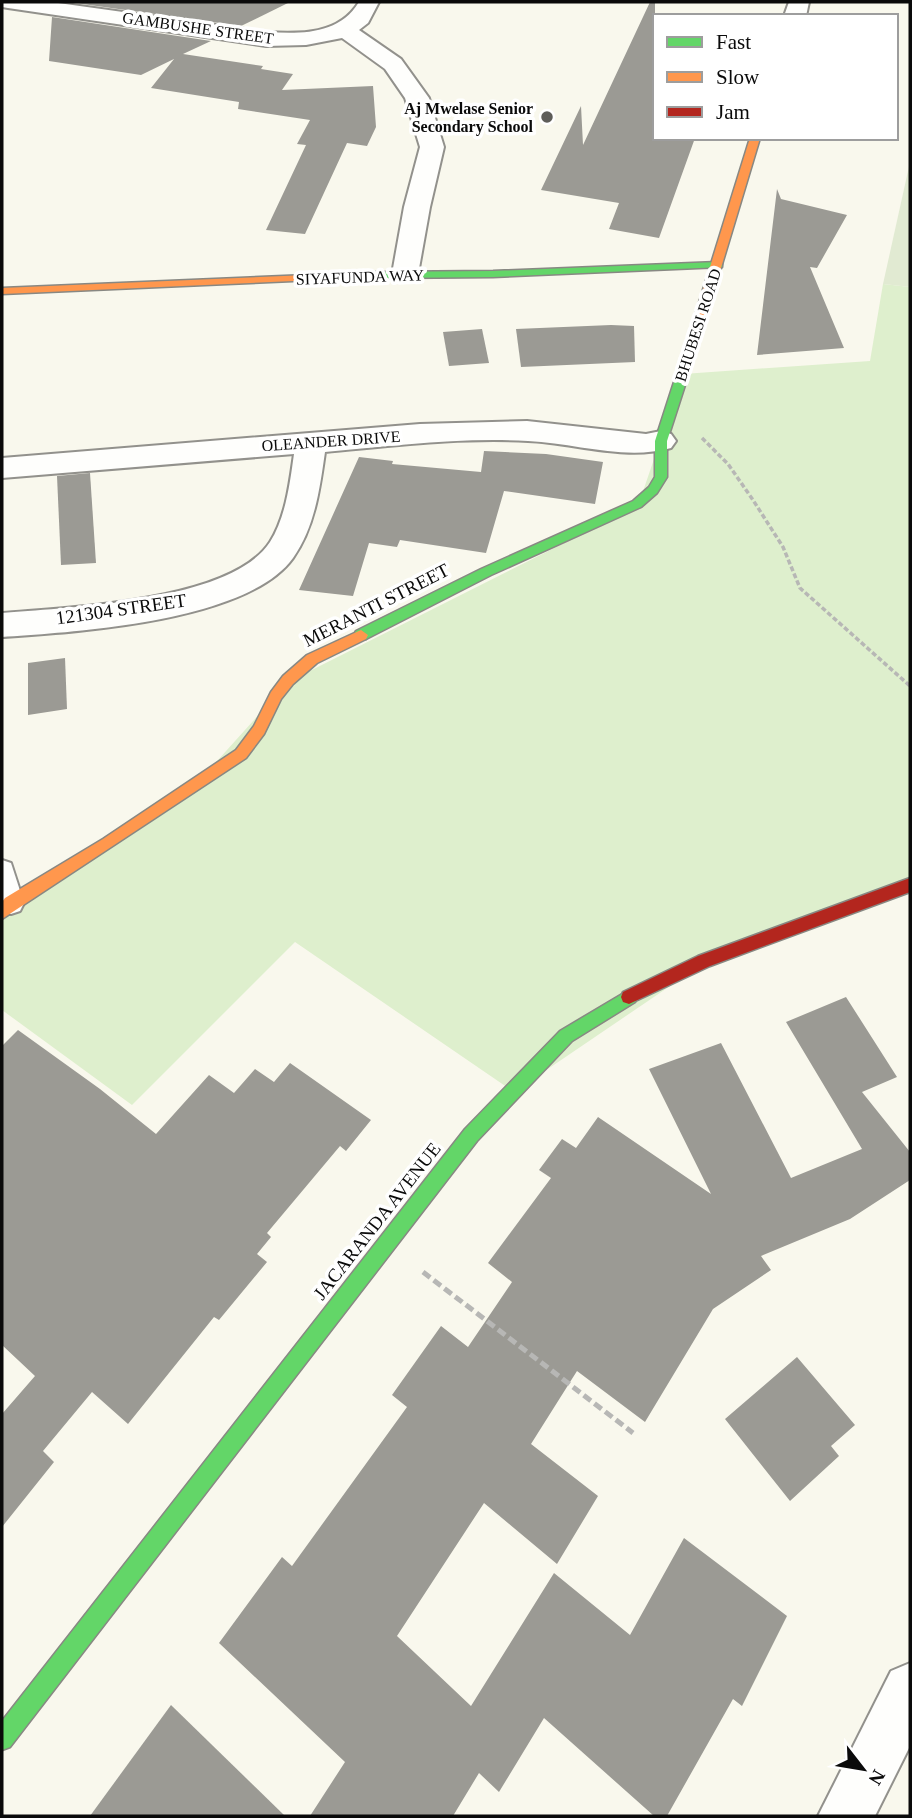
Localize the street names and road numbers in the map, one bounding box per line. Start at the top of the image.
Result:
street label: GAMBUSHE STREET [121,9,275,47]
street label: SIYAFUNDA WAY [296,266,425,288]
street label: BHUBESI ROAD [672,266,724,384]
street label: OLEANDER DRIVE [261,428,401,454]
street label: MERANTI STREET [300,559,453,651]
street label: 121304 STREET [54,589,188,629]
street label: JACARANDA AVENUE [309,1138,445,1304]

